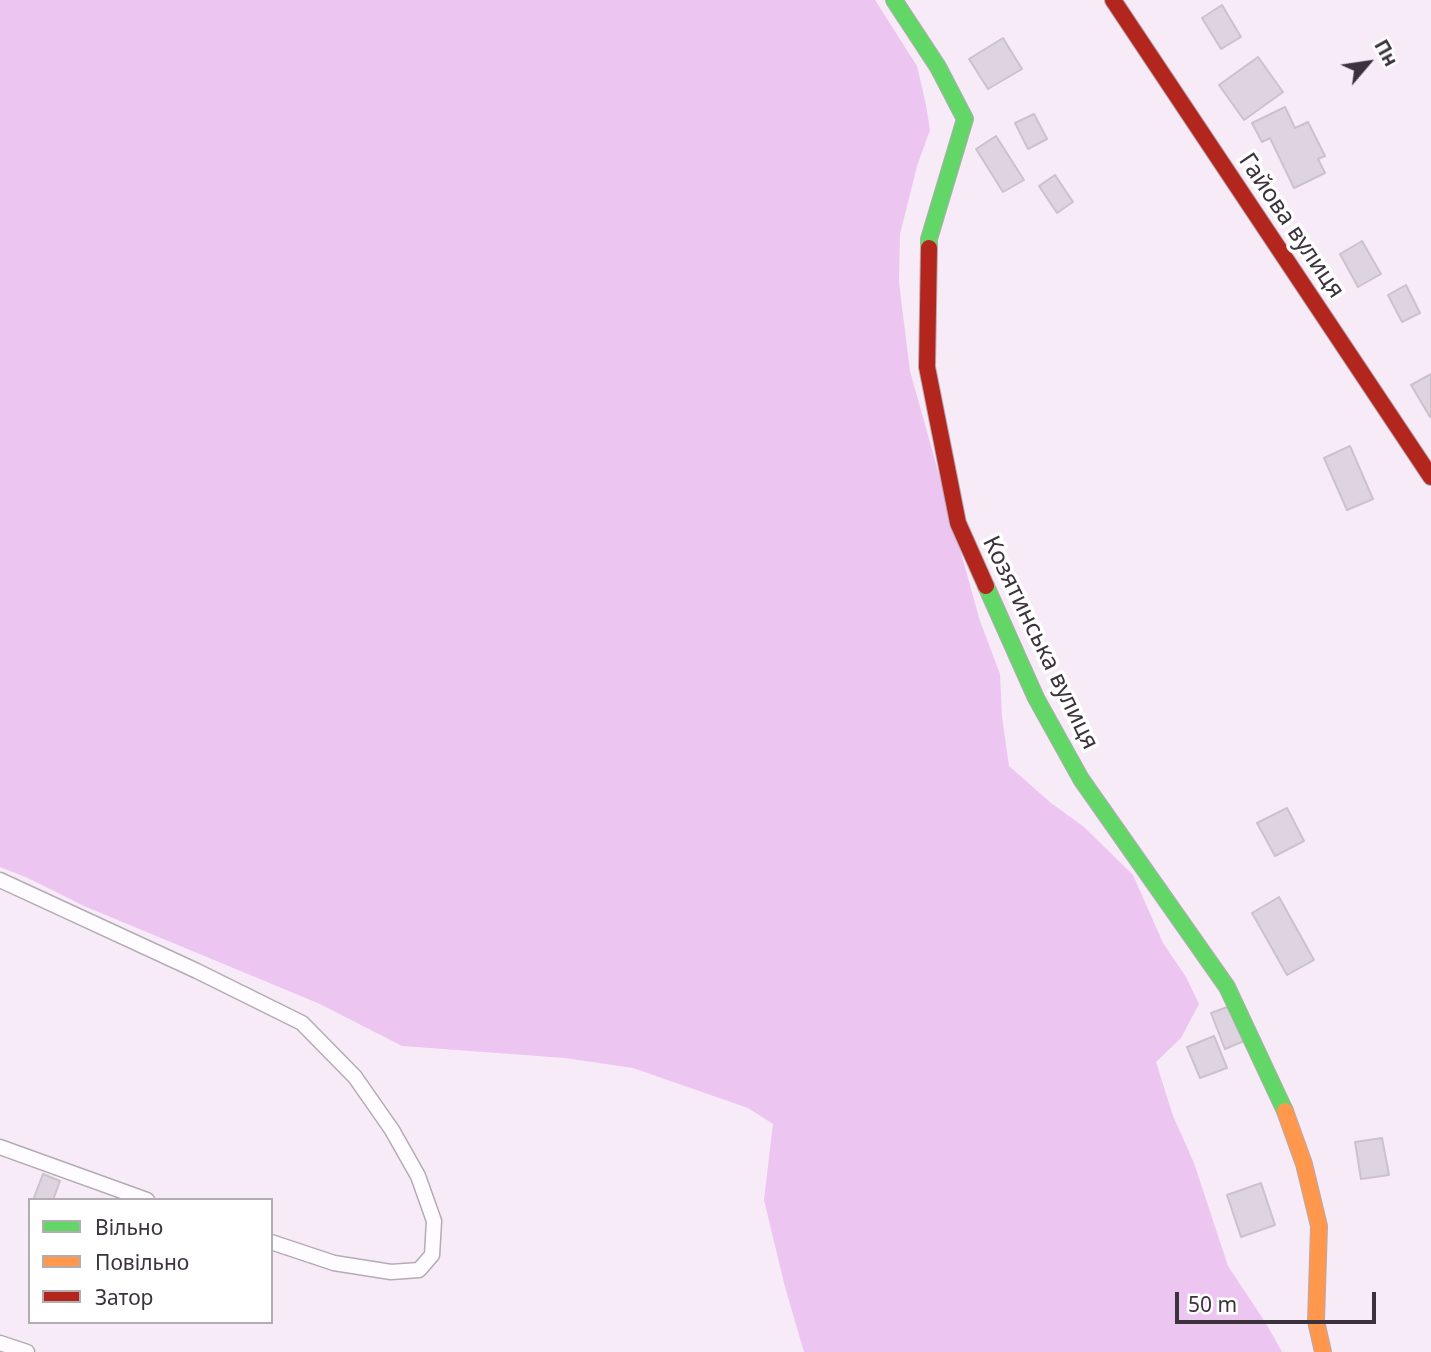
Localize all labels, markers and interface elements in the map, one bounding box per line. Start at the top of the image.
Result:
north arrow [1333,28,1403,98]
text: Пн [1368,35,1404,71]
street label: Гайова вулиця [1232,148,1350,304]
street label: Козятинська вулиця [976,532,1104,754]
legend [28,1198,273,1324]
text: Вільно [95,1213,163,1241]
text: Повільно [95,1248,189,1276]
scale bar [1179,1278,1380,1322]
text: Затор [95,1283,153,1311]
text: 50 m [1188,1290,1237,1318]

